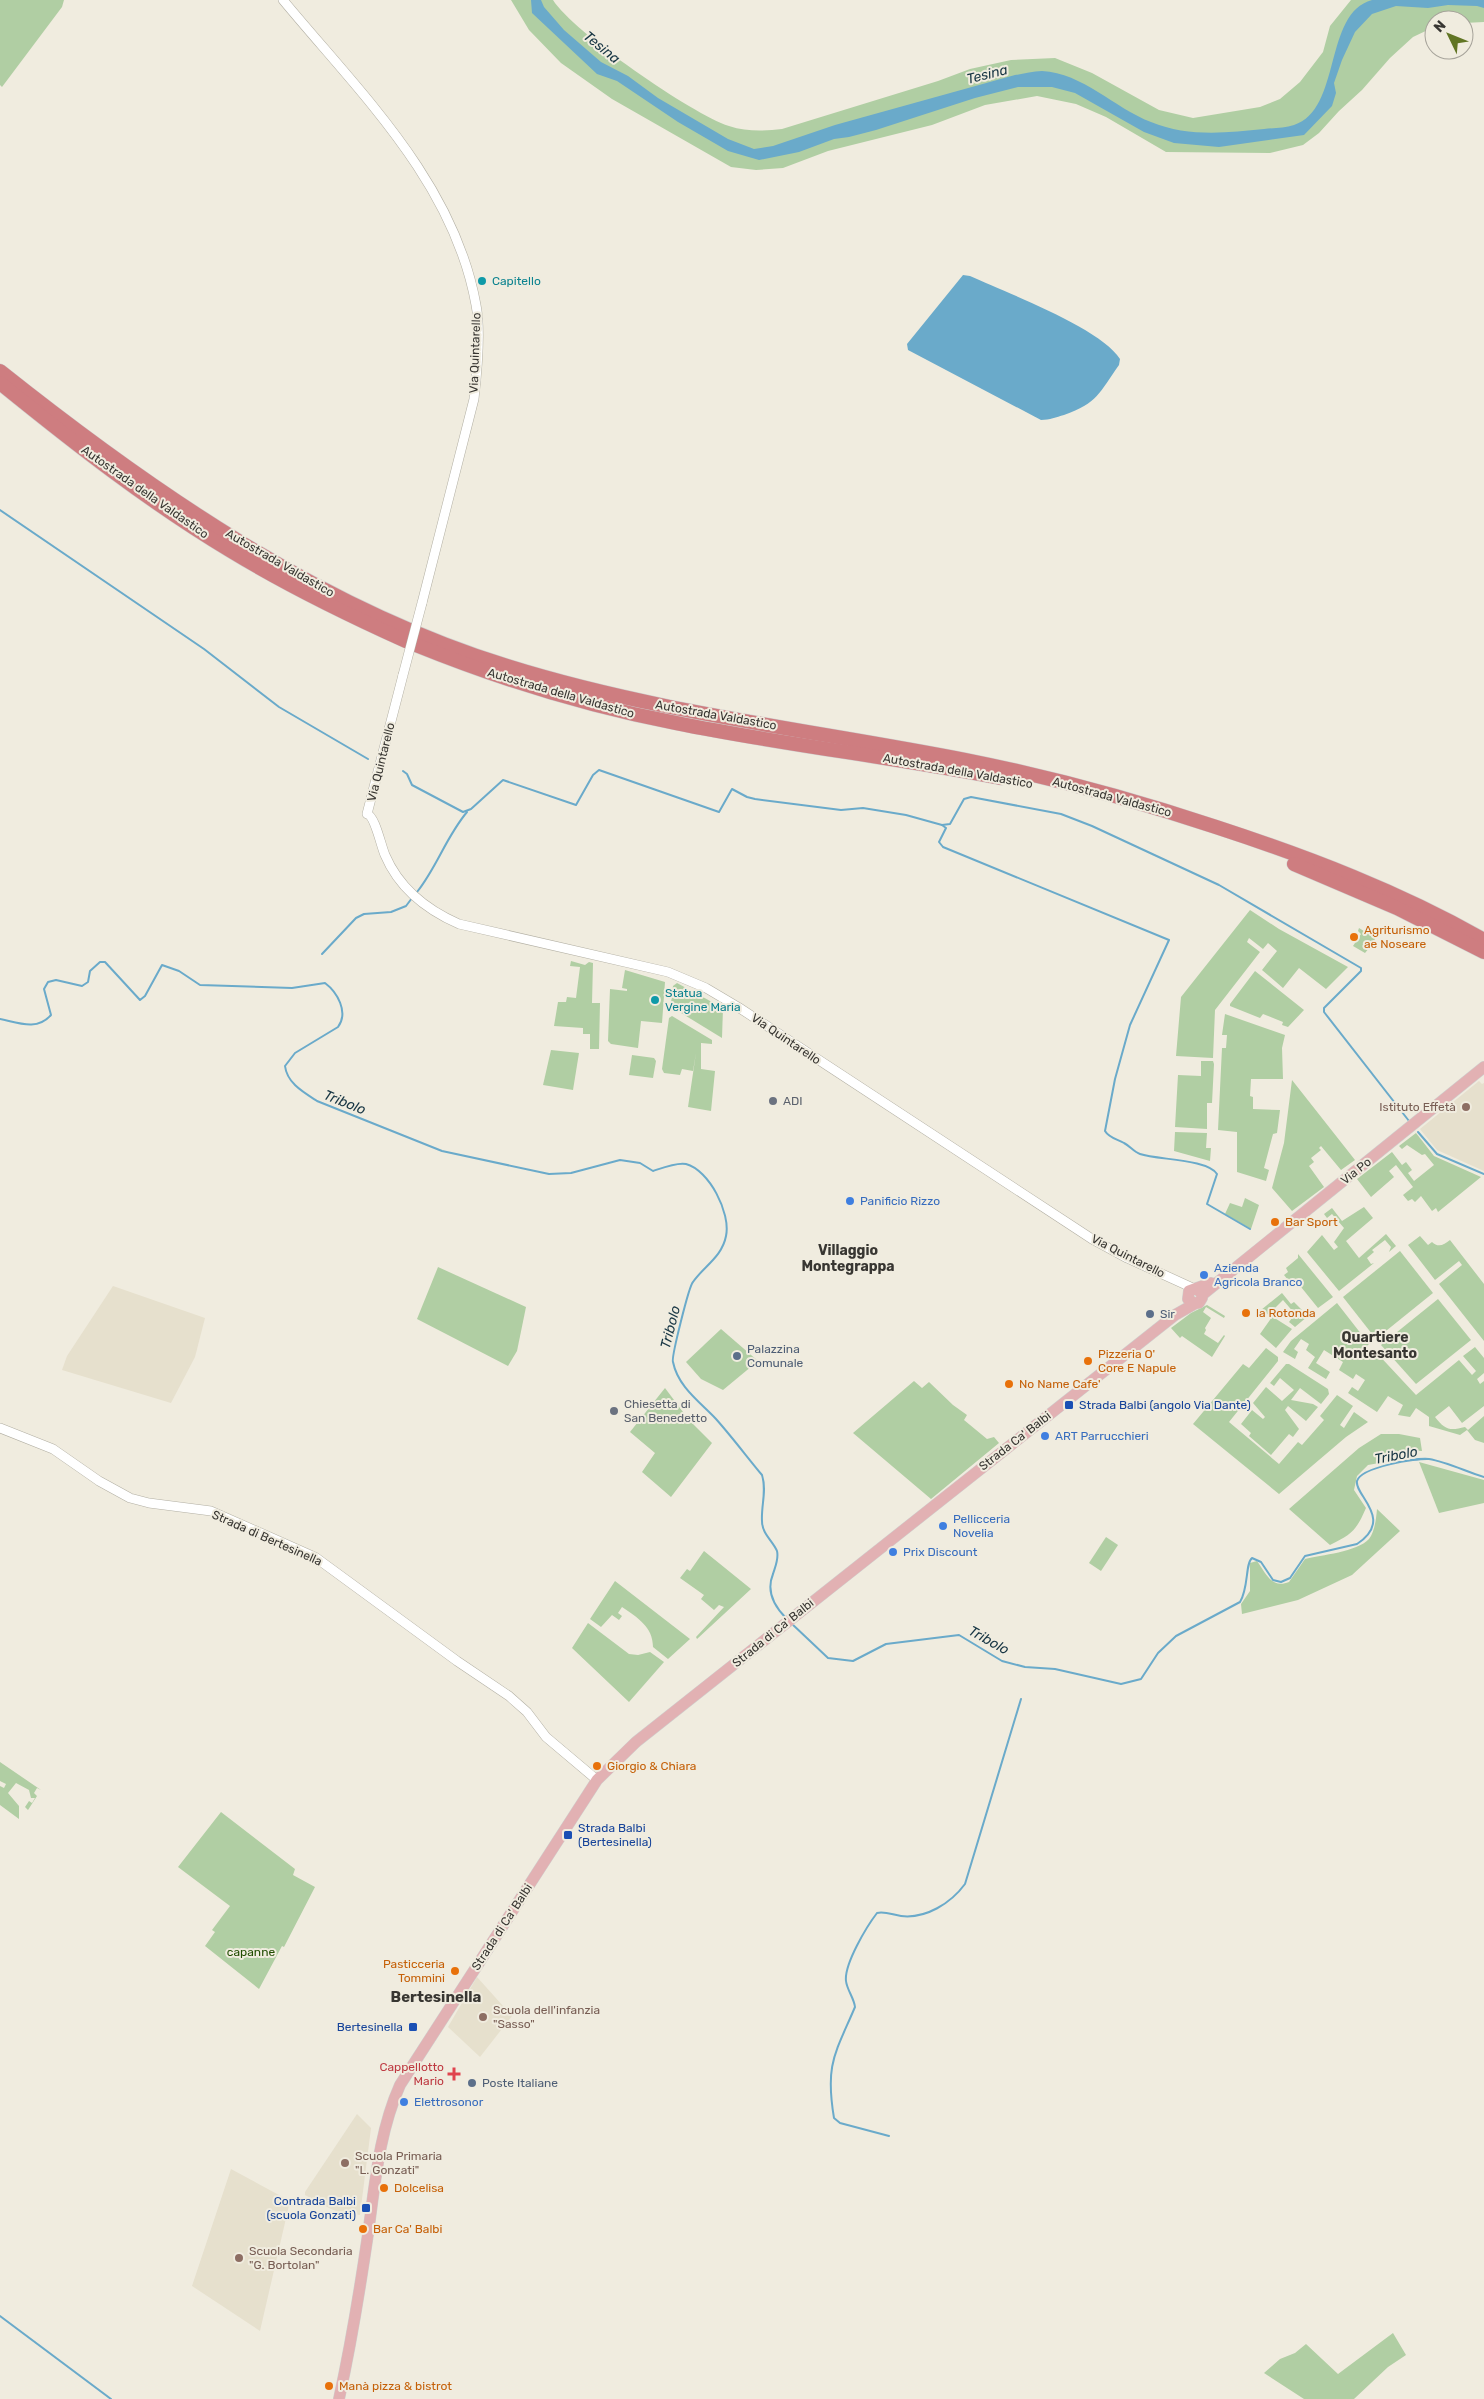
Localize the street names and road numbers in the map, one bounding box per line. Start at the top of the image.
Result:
street label: Via Quintarello [467,312,483,394]
street label: Autostrada della Valdastico [79,443,211,541]
street label: Autostrada Valdastico [223,526,337,600]
street label: Autostrada della Valdastico [486,665,636,721]
street label: Autostrada Valdastico [654,697,778,733]
street label: Via Quintarello [364,721,398,803]
street label: Autostrada della Valdastico [882,751,1034,791]
street label: Autostrada Valdastico [1051,774,1173,820]
street label: Via Quintarello [749,1011,824,1067]
street label: Via Po [1338,1155,1374,1187]
street label: Via Quintarello [1089,1231,1167,1281]
street label: Strada Ca' Balbi [976,1409,1054,1473]
street label: Strada di Bertesinella [210,1507,324,1569]
street label: Strada di Ca' Balbi [730,1596,816,1670]
street label: Strada di Ca' Balbi [469,1881,535,1973]

